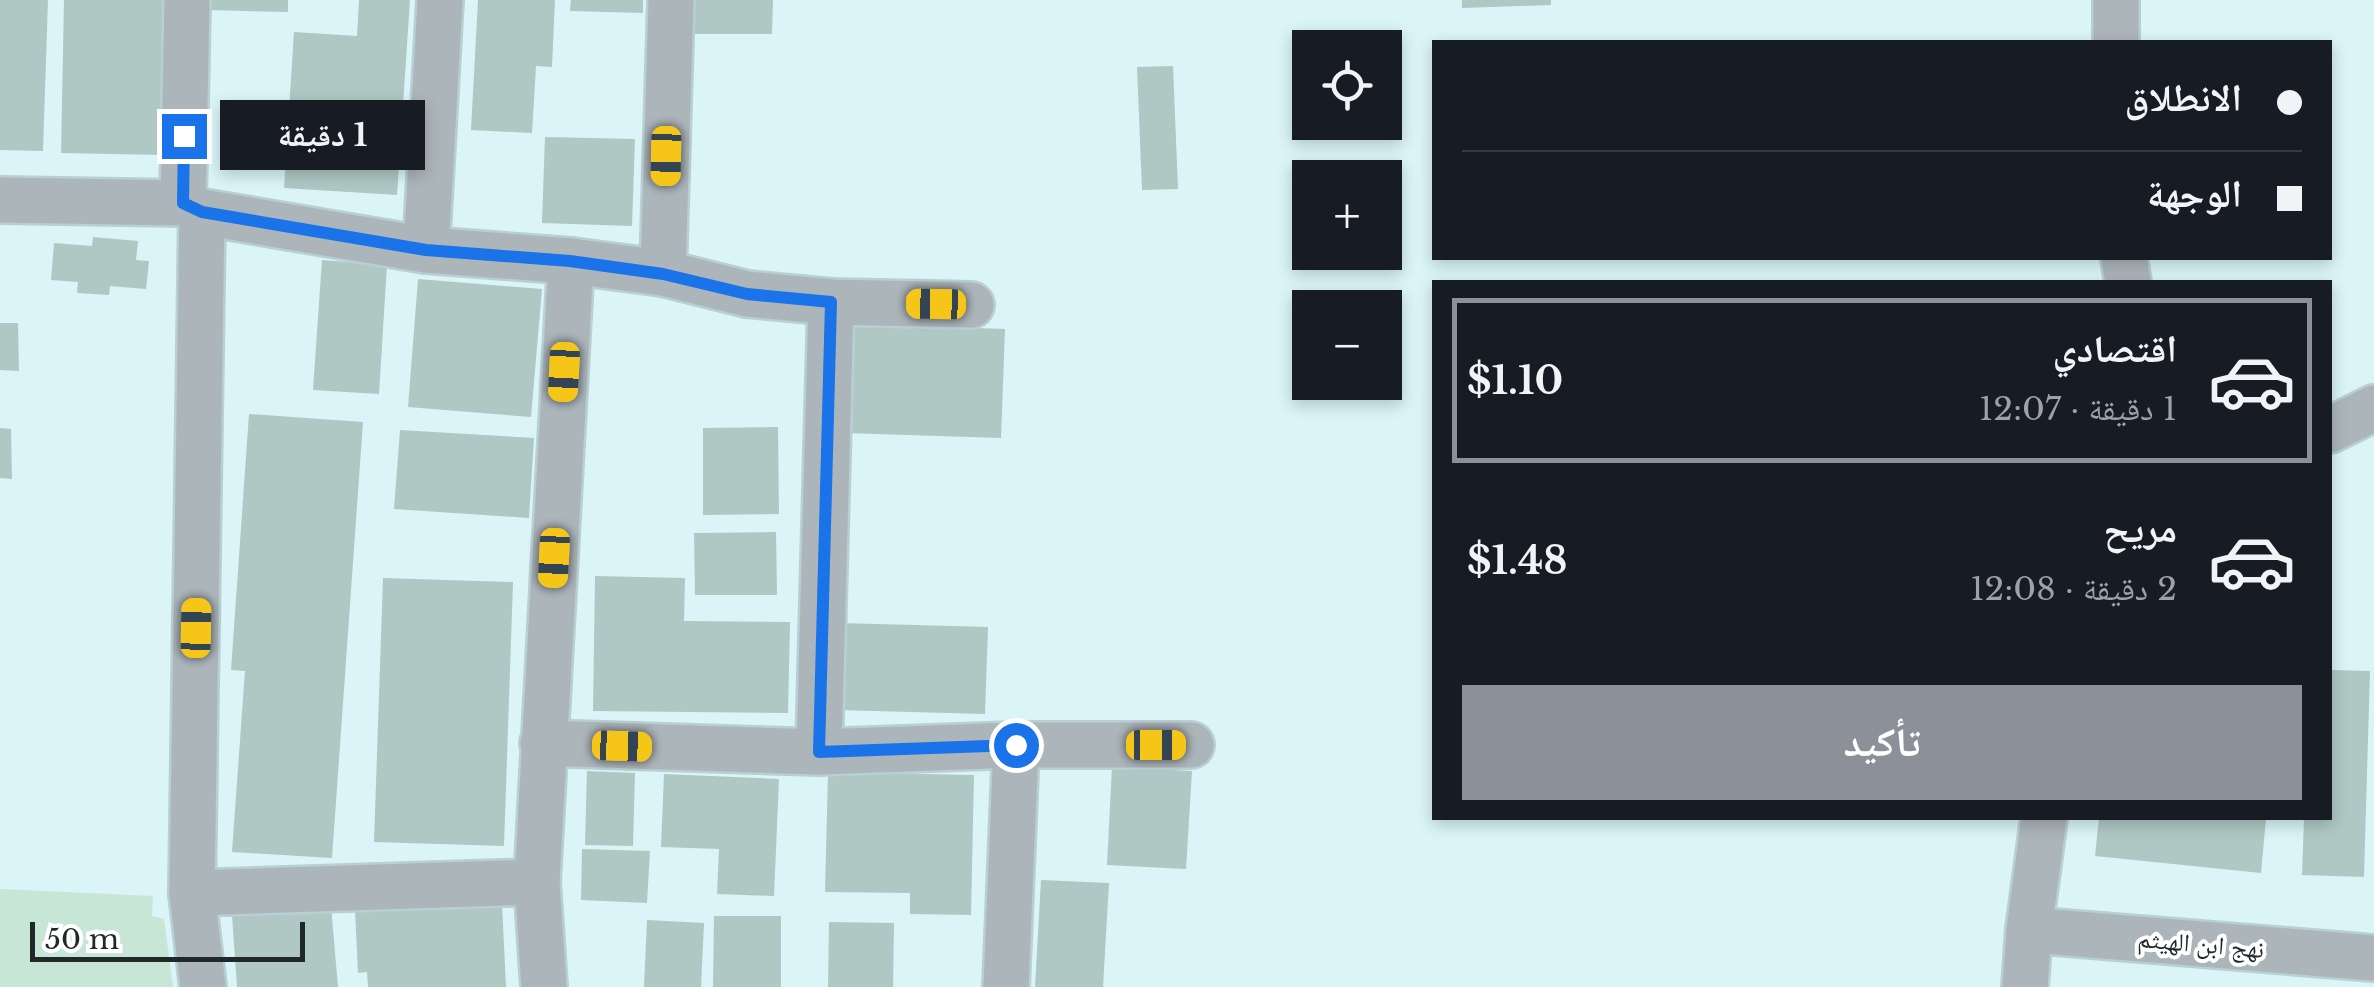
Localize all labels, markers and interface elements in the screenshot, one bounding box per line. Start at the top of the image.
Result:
map controls [1292,30,1402,400]
button: locate [1292,30,1402,140]
text: الانطلاق [2124,74,2242,121]
callout: 1 دقيقة [219,101,424,171]
route end [162,114,207,159]
text: 1 دقيقة [278,115,367,155]
car [650,126,682,186]
button: + [1292,160,1402,270]
text: الوجهة [2147,170,2242,217]
car [906,288,966,320]
button: − [1292,290,1402,400]
text: اقتصادي [2053,325,2177,372]
icon: car [2207,336,2297,426]
car [547,341,581,403]
text: $1.10 [1467,357,1563,404]
text: 1 دقيقة · 12:07 [1979,389,2177,429]
text: مريح [2103,505,2177,552]
icon: car [2207,516,2297,606]
car [537,527,571,589]
text: $1.48 [1467,537,1567,584]
text: 2 دقيقة · 12:08 [1970,569,2177,609]
car [180,598,212,658]
button: تأكيد [1462,685,2302,800]
route start [994,723,1039,768]
car [591,730,653,762]
car [1126,730,1186,760]
scale bar [30,917,305,962]
text: 50 m [45,922,119,957]
street label: نهج ابن الهيثم [2136,923,2266,966]

